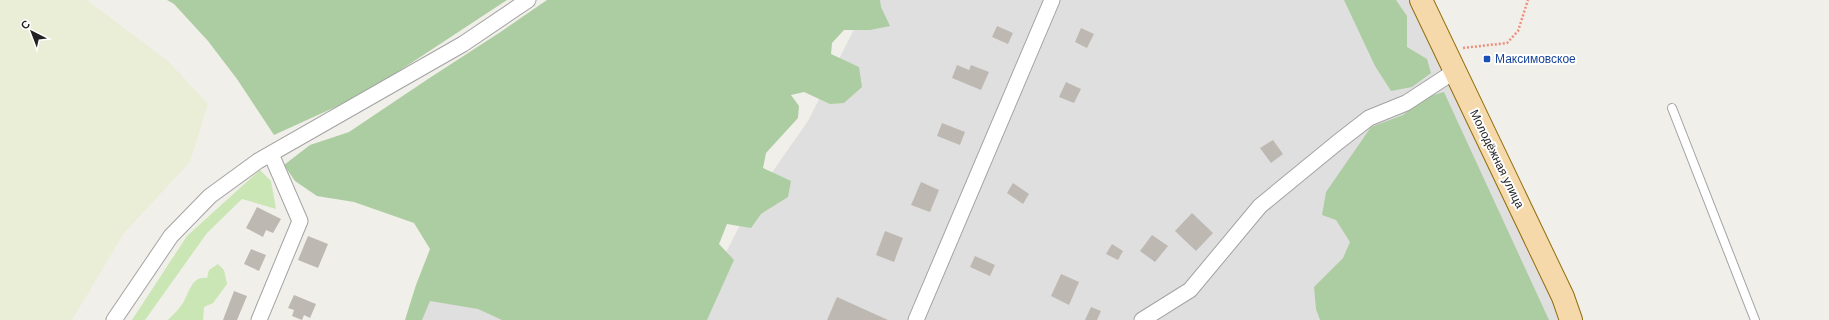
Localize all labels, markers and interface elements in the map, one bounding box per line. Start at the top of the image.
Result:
north arrow [12,12,52,52]
text: С [18,17,32,32]
place label: Максимовское [1495,52,1576,66]
marker: Максимовское [1482,54,1492,64]
street label: Молодёжная улица [1467,107,1527,211]

